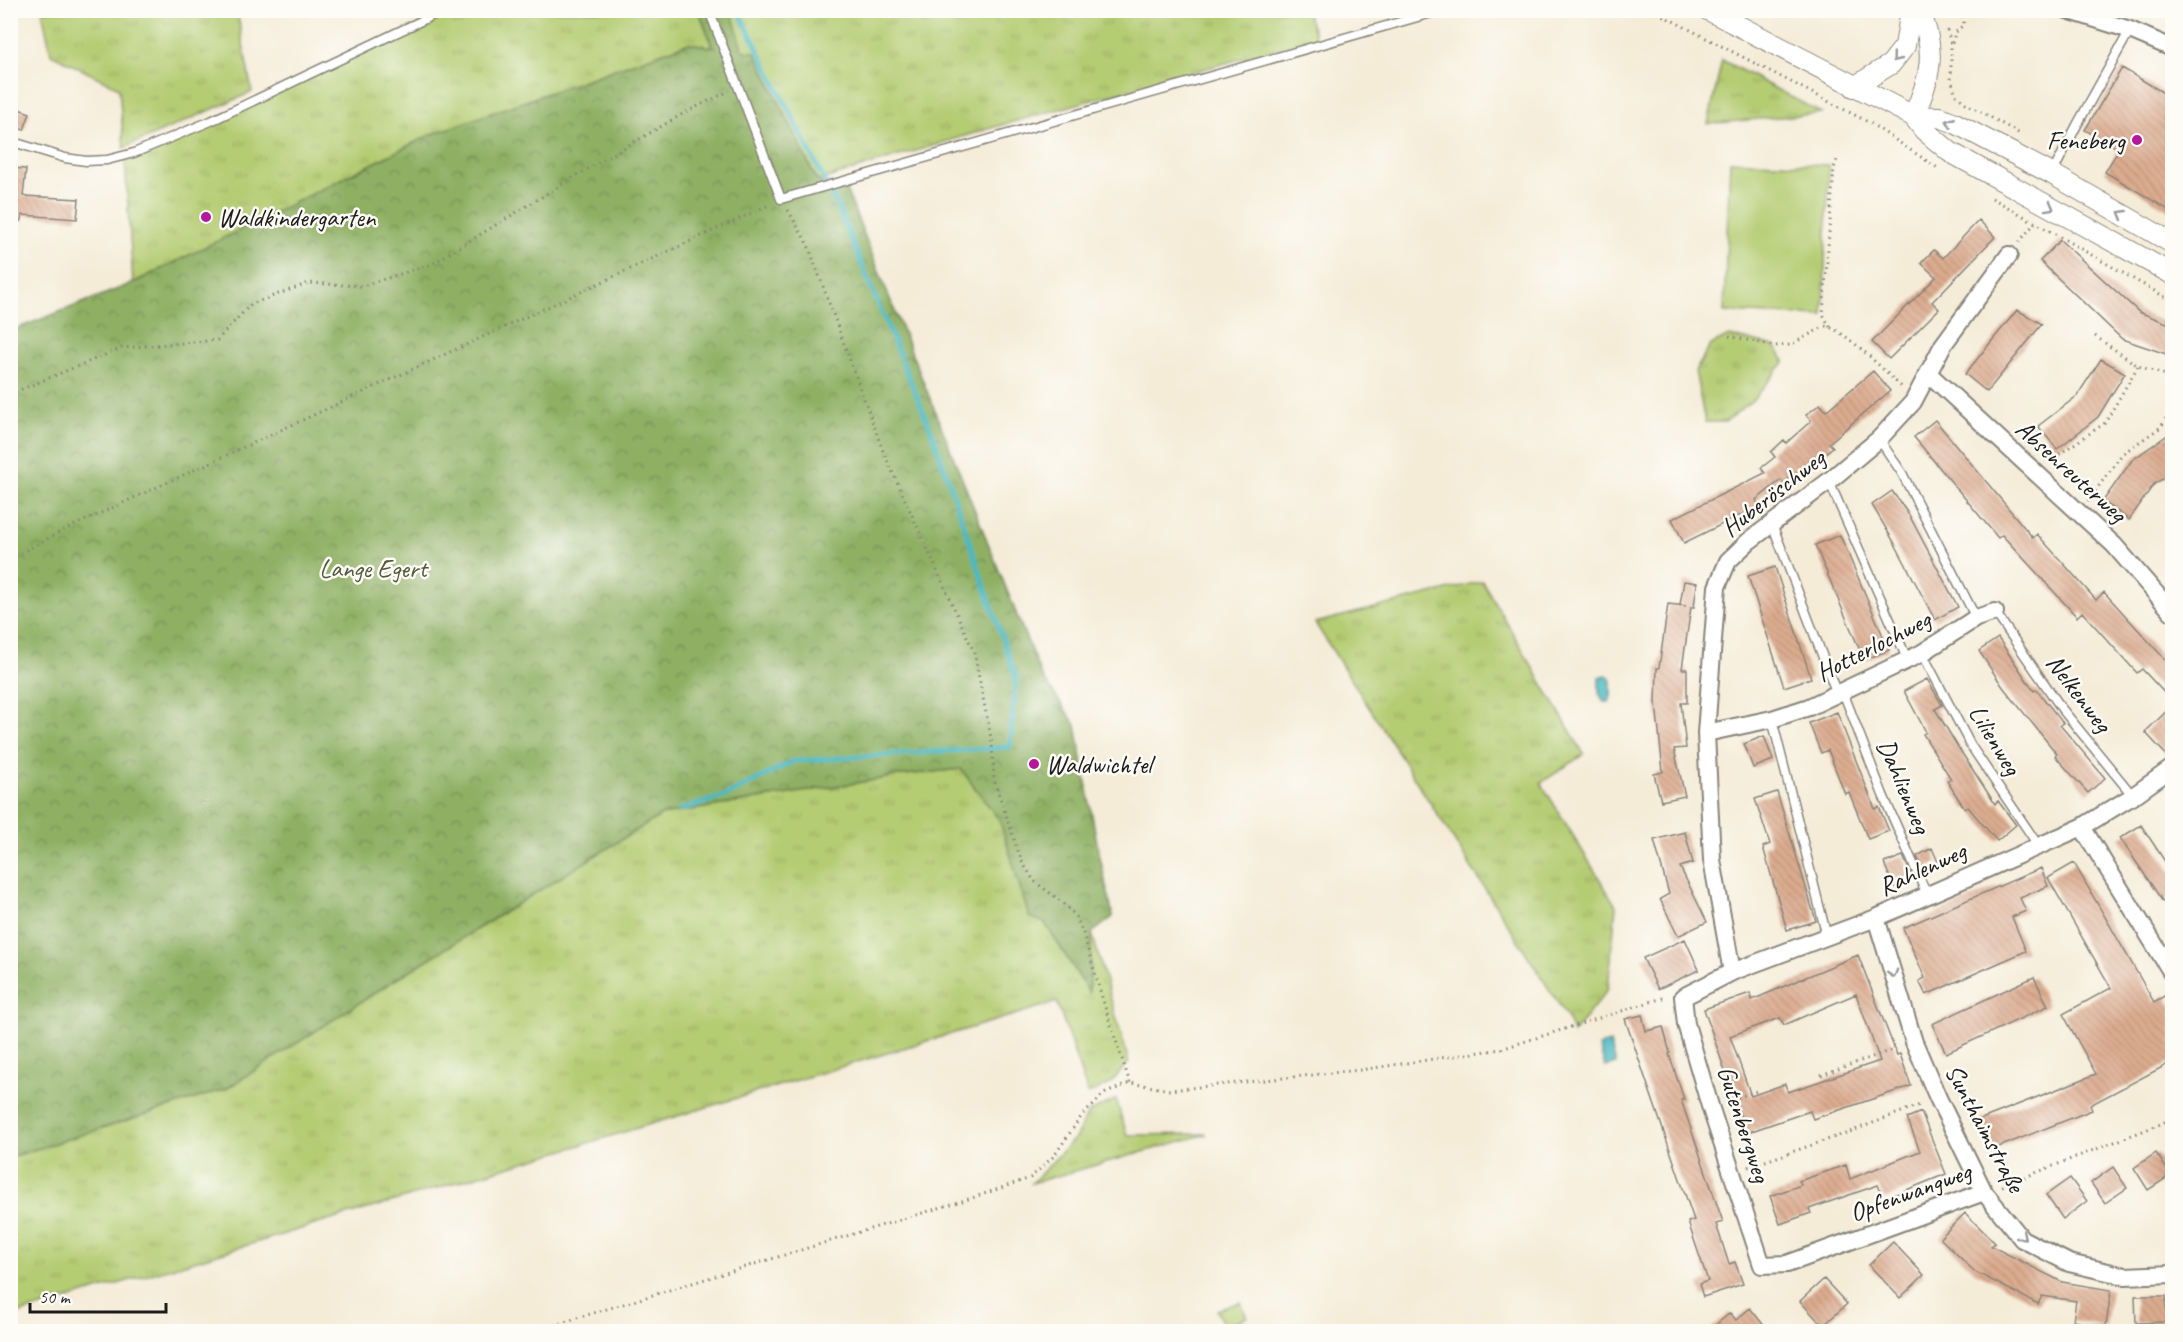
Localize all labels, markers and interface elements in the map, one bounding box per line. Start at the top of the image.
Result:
one-way arrow [1892,51,1903,62]
one-way arrow [1945,116,1956,129]
place label: Feneberg [2047,124,2127,157]
marker: Feneberg [2130,133,2144,147]
one-way arrow [2044,200,2055,211]
place label: Waldkindergarten [218,201,377,234]
marker: Waldkindergarten [199,210,213,224]
one-way arrow [2117,210,2128,221]
street label: Absenreuterweg [2009,412,2135,531]
street label: Huberöschweg [1714,441,1833,544]
park label: Lange Egert [319,552,429,585]
street label: Hotterlochweg [1810,602,1938,689]
street label: Nelkenweg [2039,647,2120,740]
street label: Lilienweg [1961,699,2030,783]
street label: Dahlienweg [1869,734,1939,840]
place label: Waldwichtel [1046,748,1156,781]
marker: Waldwichtel [1027,757,1041,771]
street label: Rahlenweg [1873,834,1973,904]
one-way arrow [1886,968,1898,979]
street label: Sunthaimstraße [1937,1058,2034,1200]
street label: Gutenbergweg [1710,1062,1779,1188]
street label: Opfenwangweg [1845,1154,1977,1229]
one-way arrow [2016,1229,2026,1240]
scale bar [30,1276,166,1314]
text: 50 m [39,1286,72,1308]

